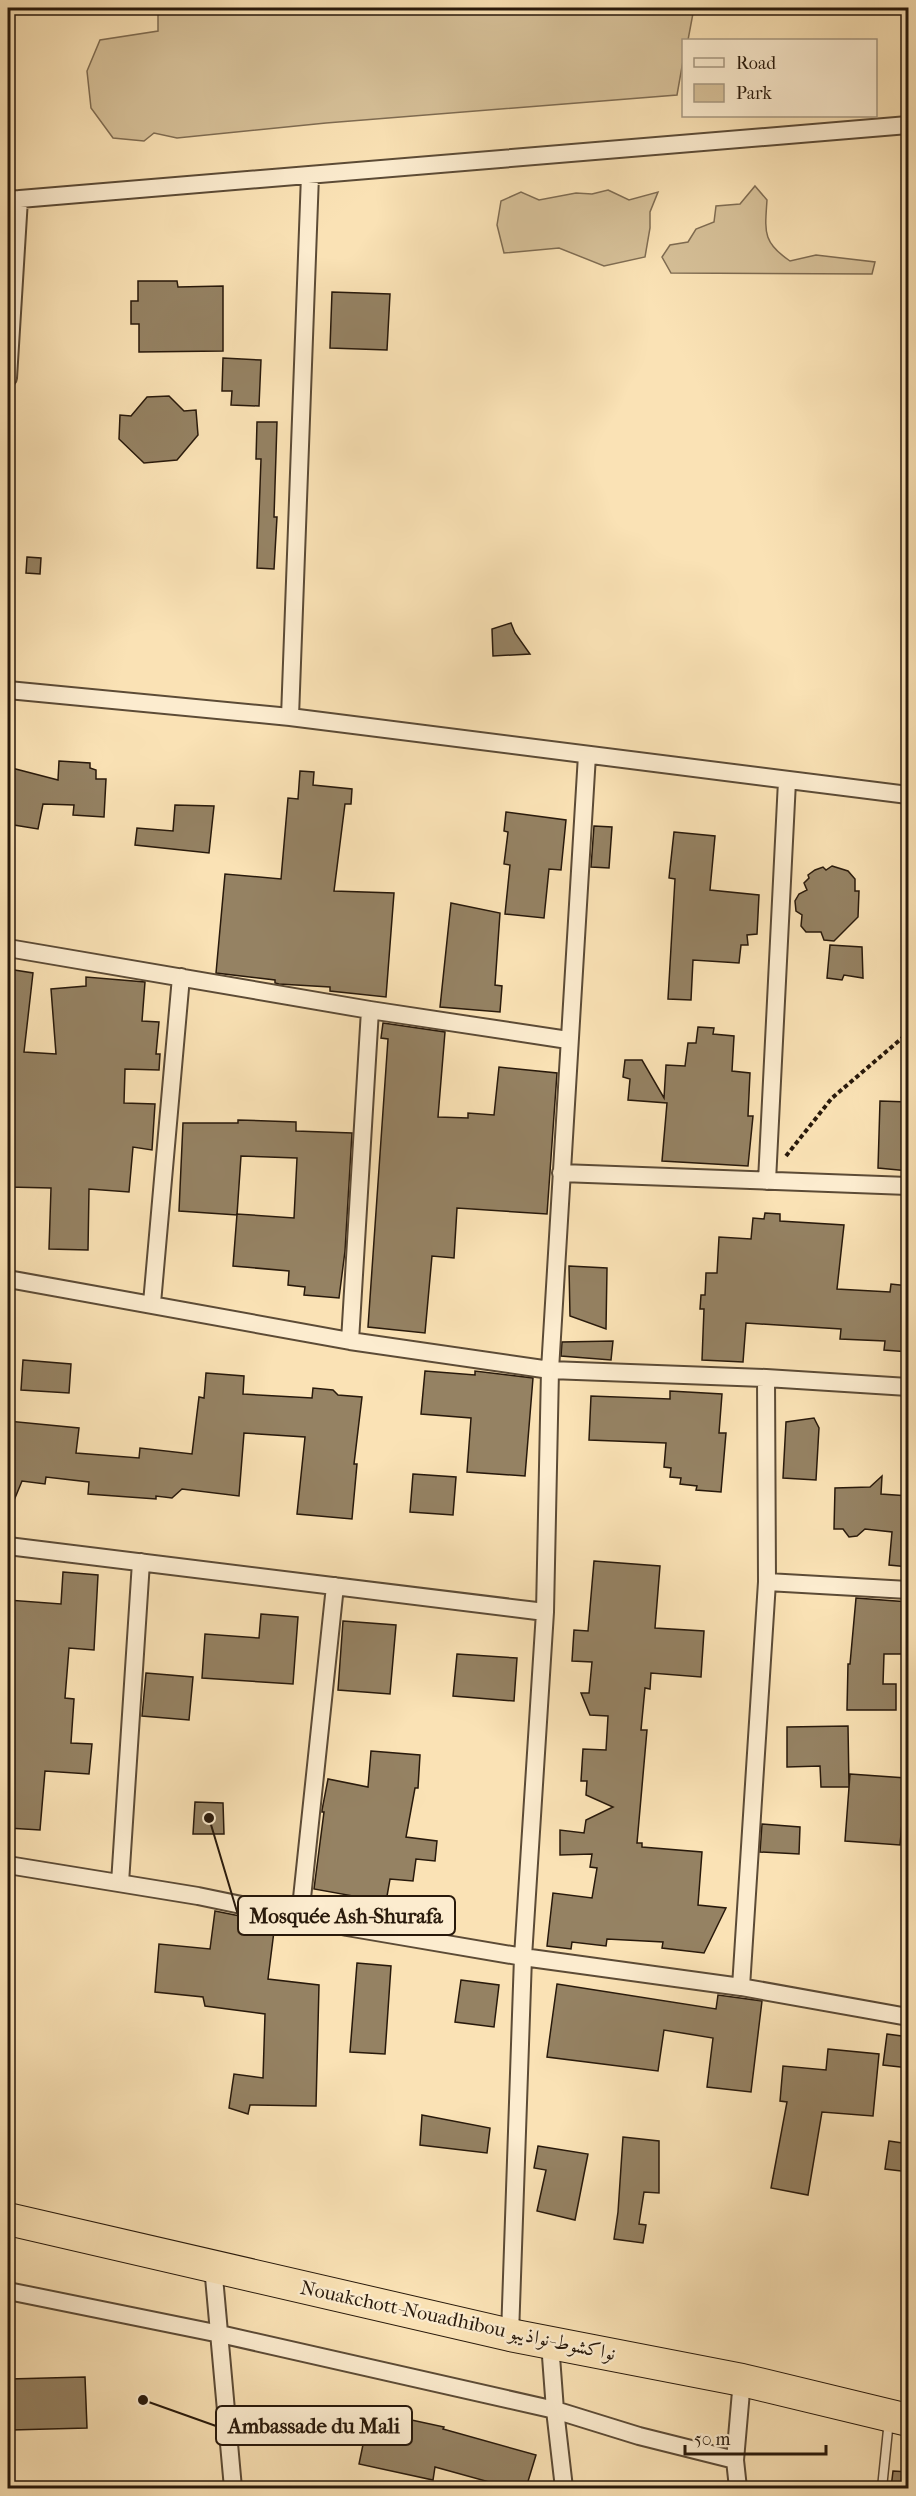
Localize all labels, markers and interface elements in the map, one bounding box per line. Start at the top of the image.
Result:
legend [682,39,877,117]
text: Road [736,53,776,74]
text: Park [736,83,773,104]
callout: Mosquée Ash-Shurafa [238,1896,455,1935]
text: Mosquée Ash-Shurafa [248,1904,444,1928]
street label: Nouakchott-Nouadhibou نواكشوط-نواذيبو [298,2276,618,2366]
callout: Ambassade du Mali [216,2406,412,2445]
text: Ambassade du Mali [226,2414,401,2438]
scale bar [685,2418,826,2456]
text: 50 m [694,2429,731,2450]

